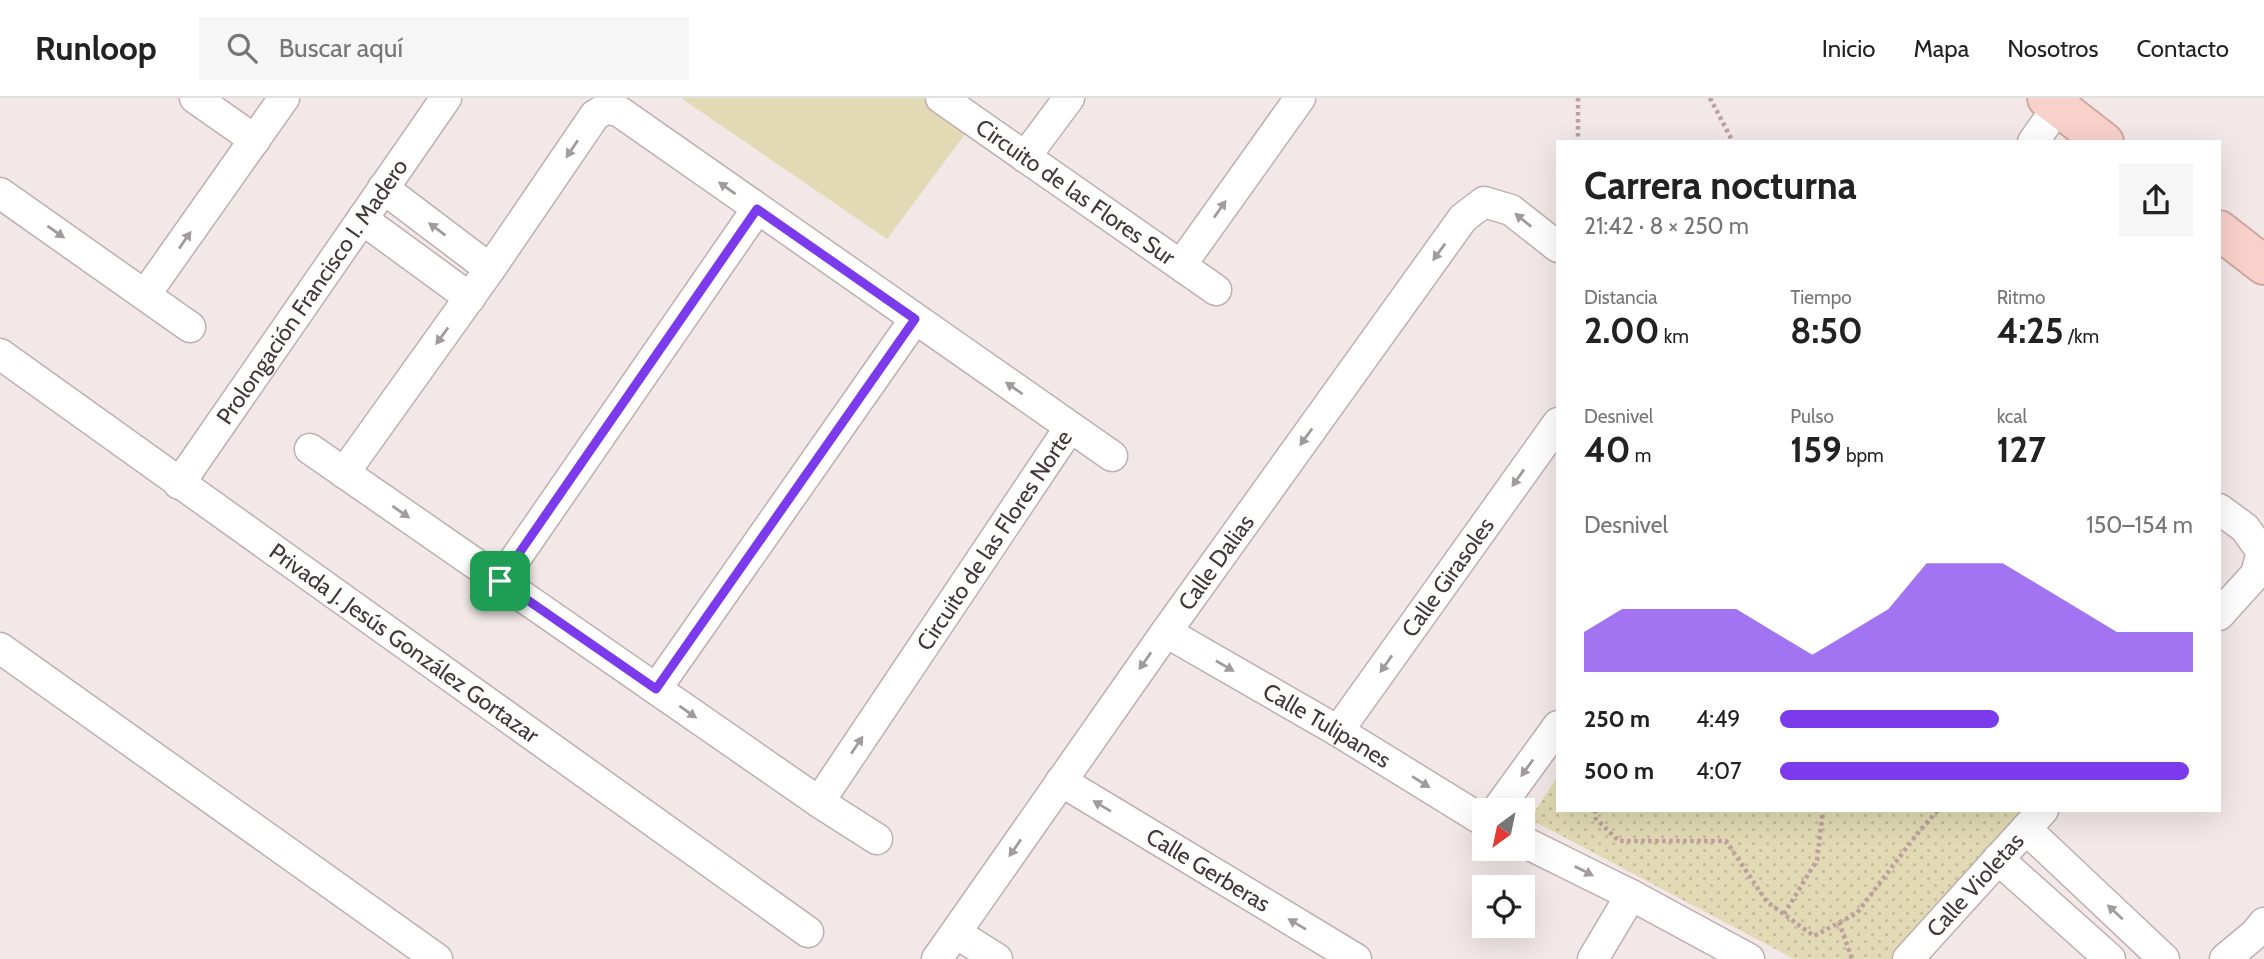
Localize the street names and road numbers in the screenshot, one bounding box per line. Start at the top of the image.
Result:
street label: Circuito de las Flores Sur [970,113,1181,272]
street label: Prolongación Francisco I. Madero [211,153,414,430]
street label: Circuito de las Flores Norte [910,424,1078,656]
street label: Calle Dalias [1172,509,1260,616]
street label: Calle Girasoles [1396,512,1500,642]
street label: Privada J. Jesús González Gortazar [264,537,545,750]
street label: Calle Tulipanes [1258,677,1396,774]
street label: Calle Gerberas [1141,822,1275,918]
street label: Calle Violetas [1921,827,2029,943]

